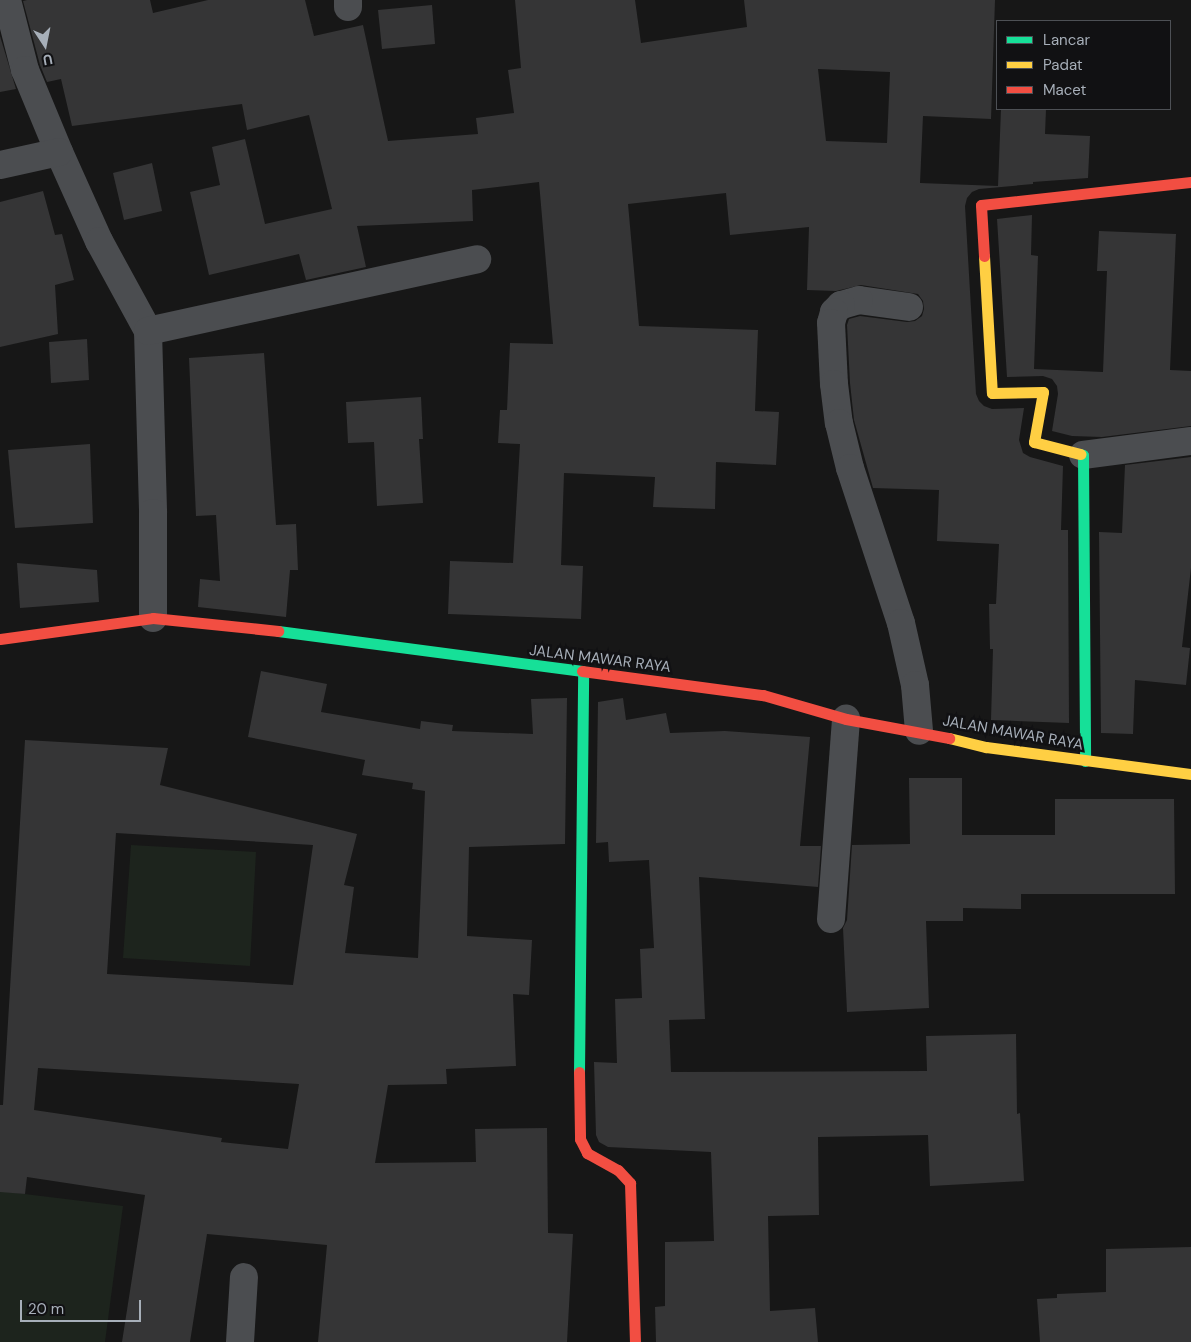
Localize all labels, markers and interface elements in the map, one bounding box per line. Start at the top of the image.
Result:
north arrow [20,20,70,70]
legend [996,20,1171,110]
text: Lancar [1043,30,1090,50]
text: U [41,50,54,69]
text: Padat [1043,55,1083,75]
text: Macet [1043,80,1087,100]
street label: JALAN MAWAR RAYA [528,641,672,677]
street label: JALAN MAWAR RAYA [941,712,1085,754]
scale bar [22,1290,144,1322]
text: 20 m [28,1299,64,1319]

